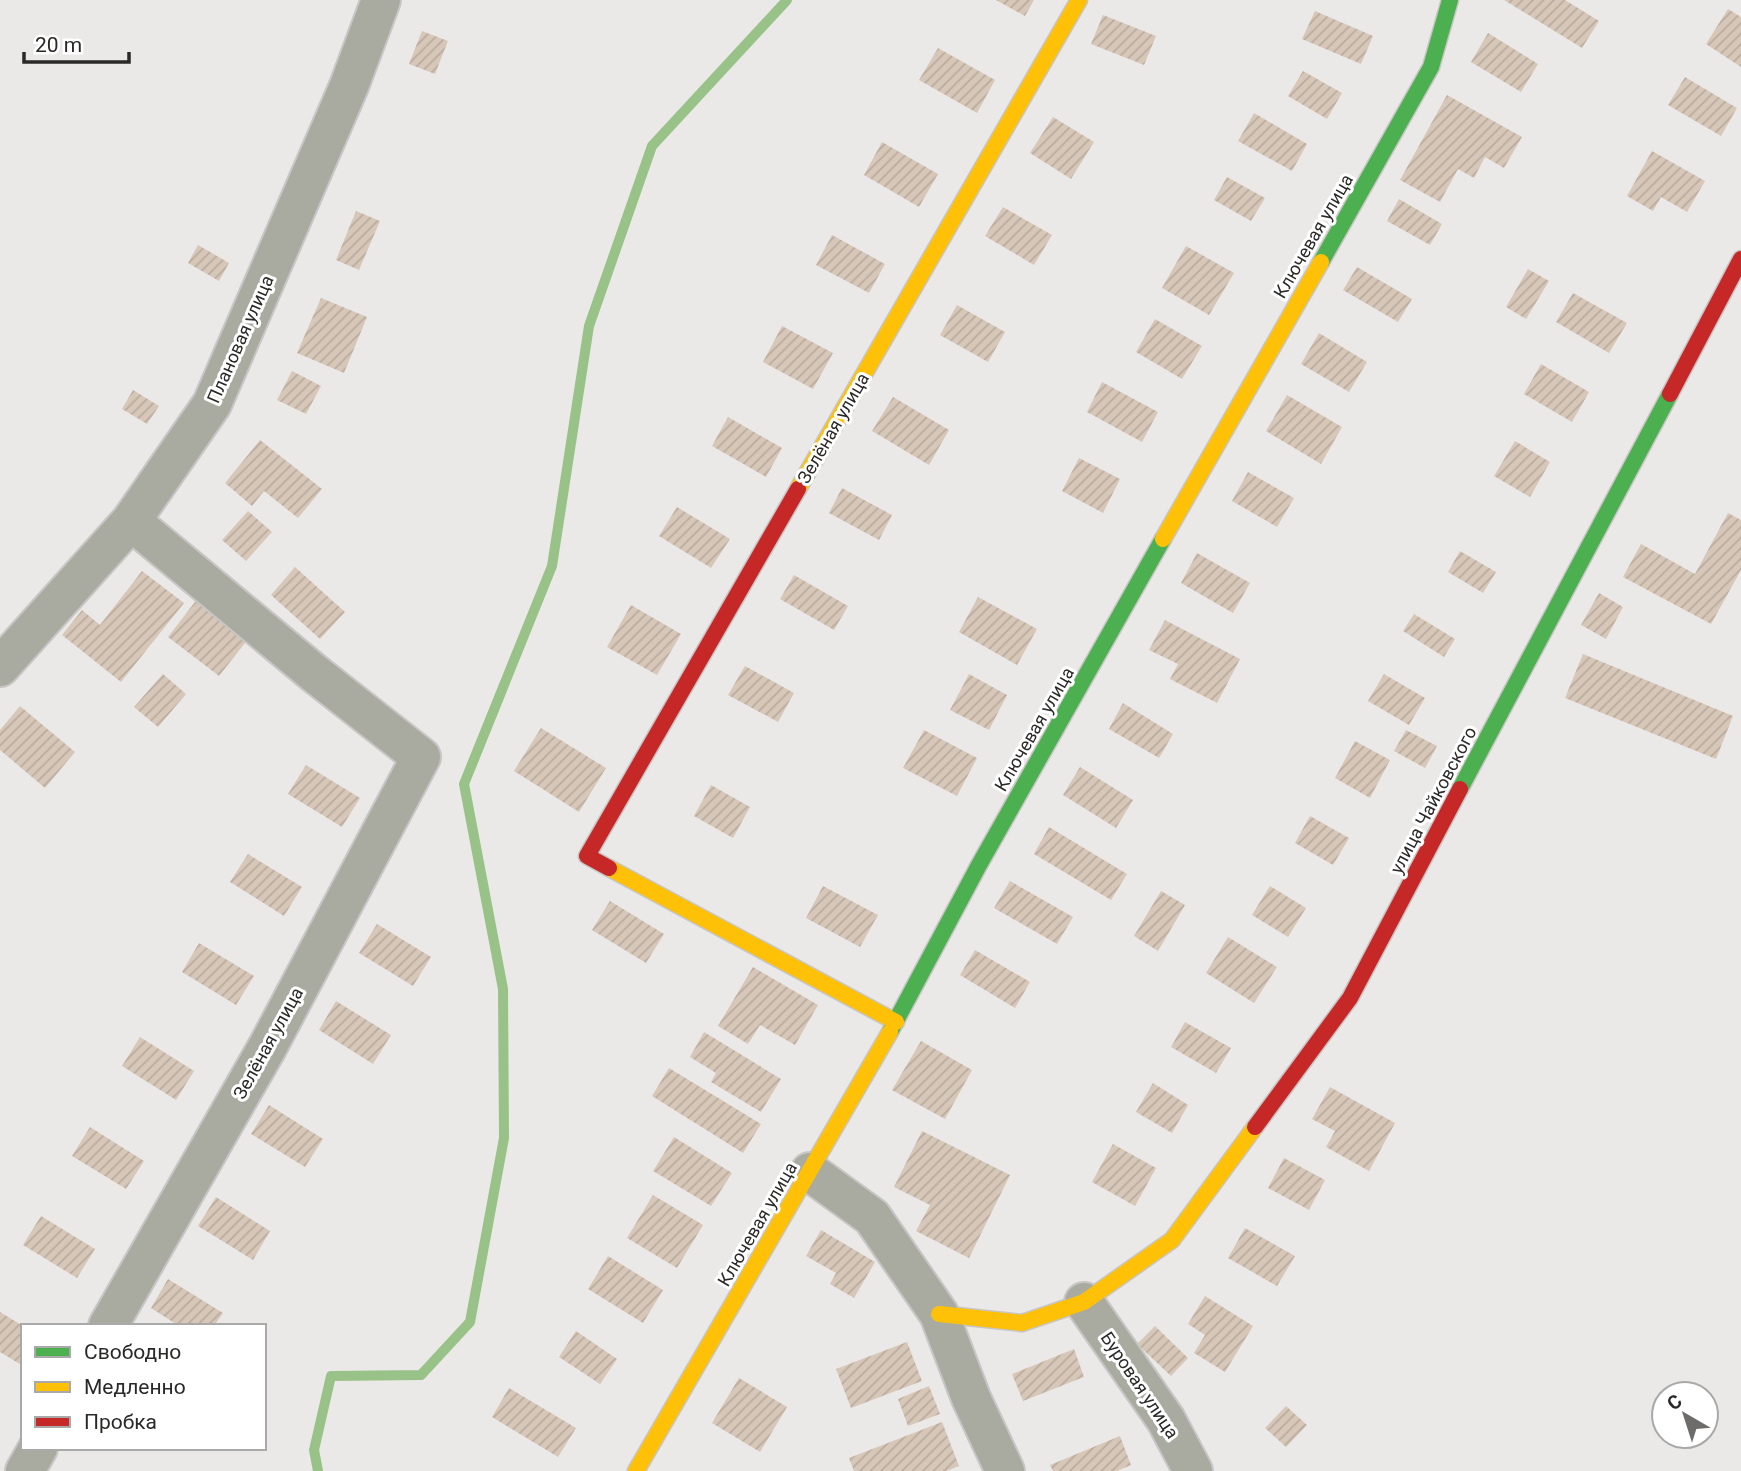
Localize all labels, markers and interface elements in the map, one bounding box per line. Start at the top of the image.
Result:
scale bar [24,21,130,65]
text: 20 m [35,33,82,57]
street label: Ключевая улица [1269,170,1357,302]
street label: Плановая улица [202,272,278,406]
street label: Зелёная улица [793,369,873,487]
street label: Ключевая улица [990,663,1078,795]
street label: улица Чайковского [1385,723,1481,877]
street label: Зелёная улица [229,984,307,1102]
street label: Ключевая улица [713,1158,801,1290]
legend [21,1324,266,1450]
street label: Буровая улица [1097,1328,1183,1442]
text: Свободно [84,1340,181,1364]
text: Медленно [84,1375,186,1399]
north arrow [1650,1380,1720,1450]
text: С [1663,1389,1687,1415]
text: Пробка [84,1410,157,1434]

